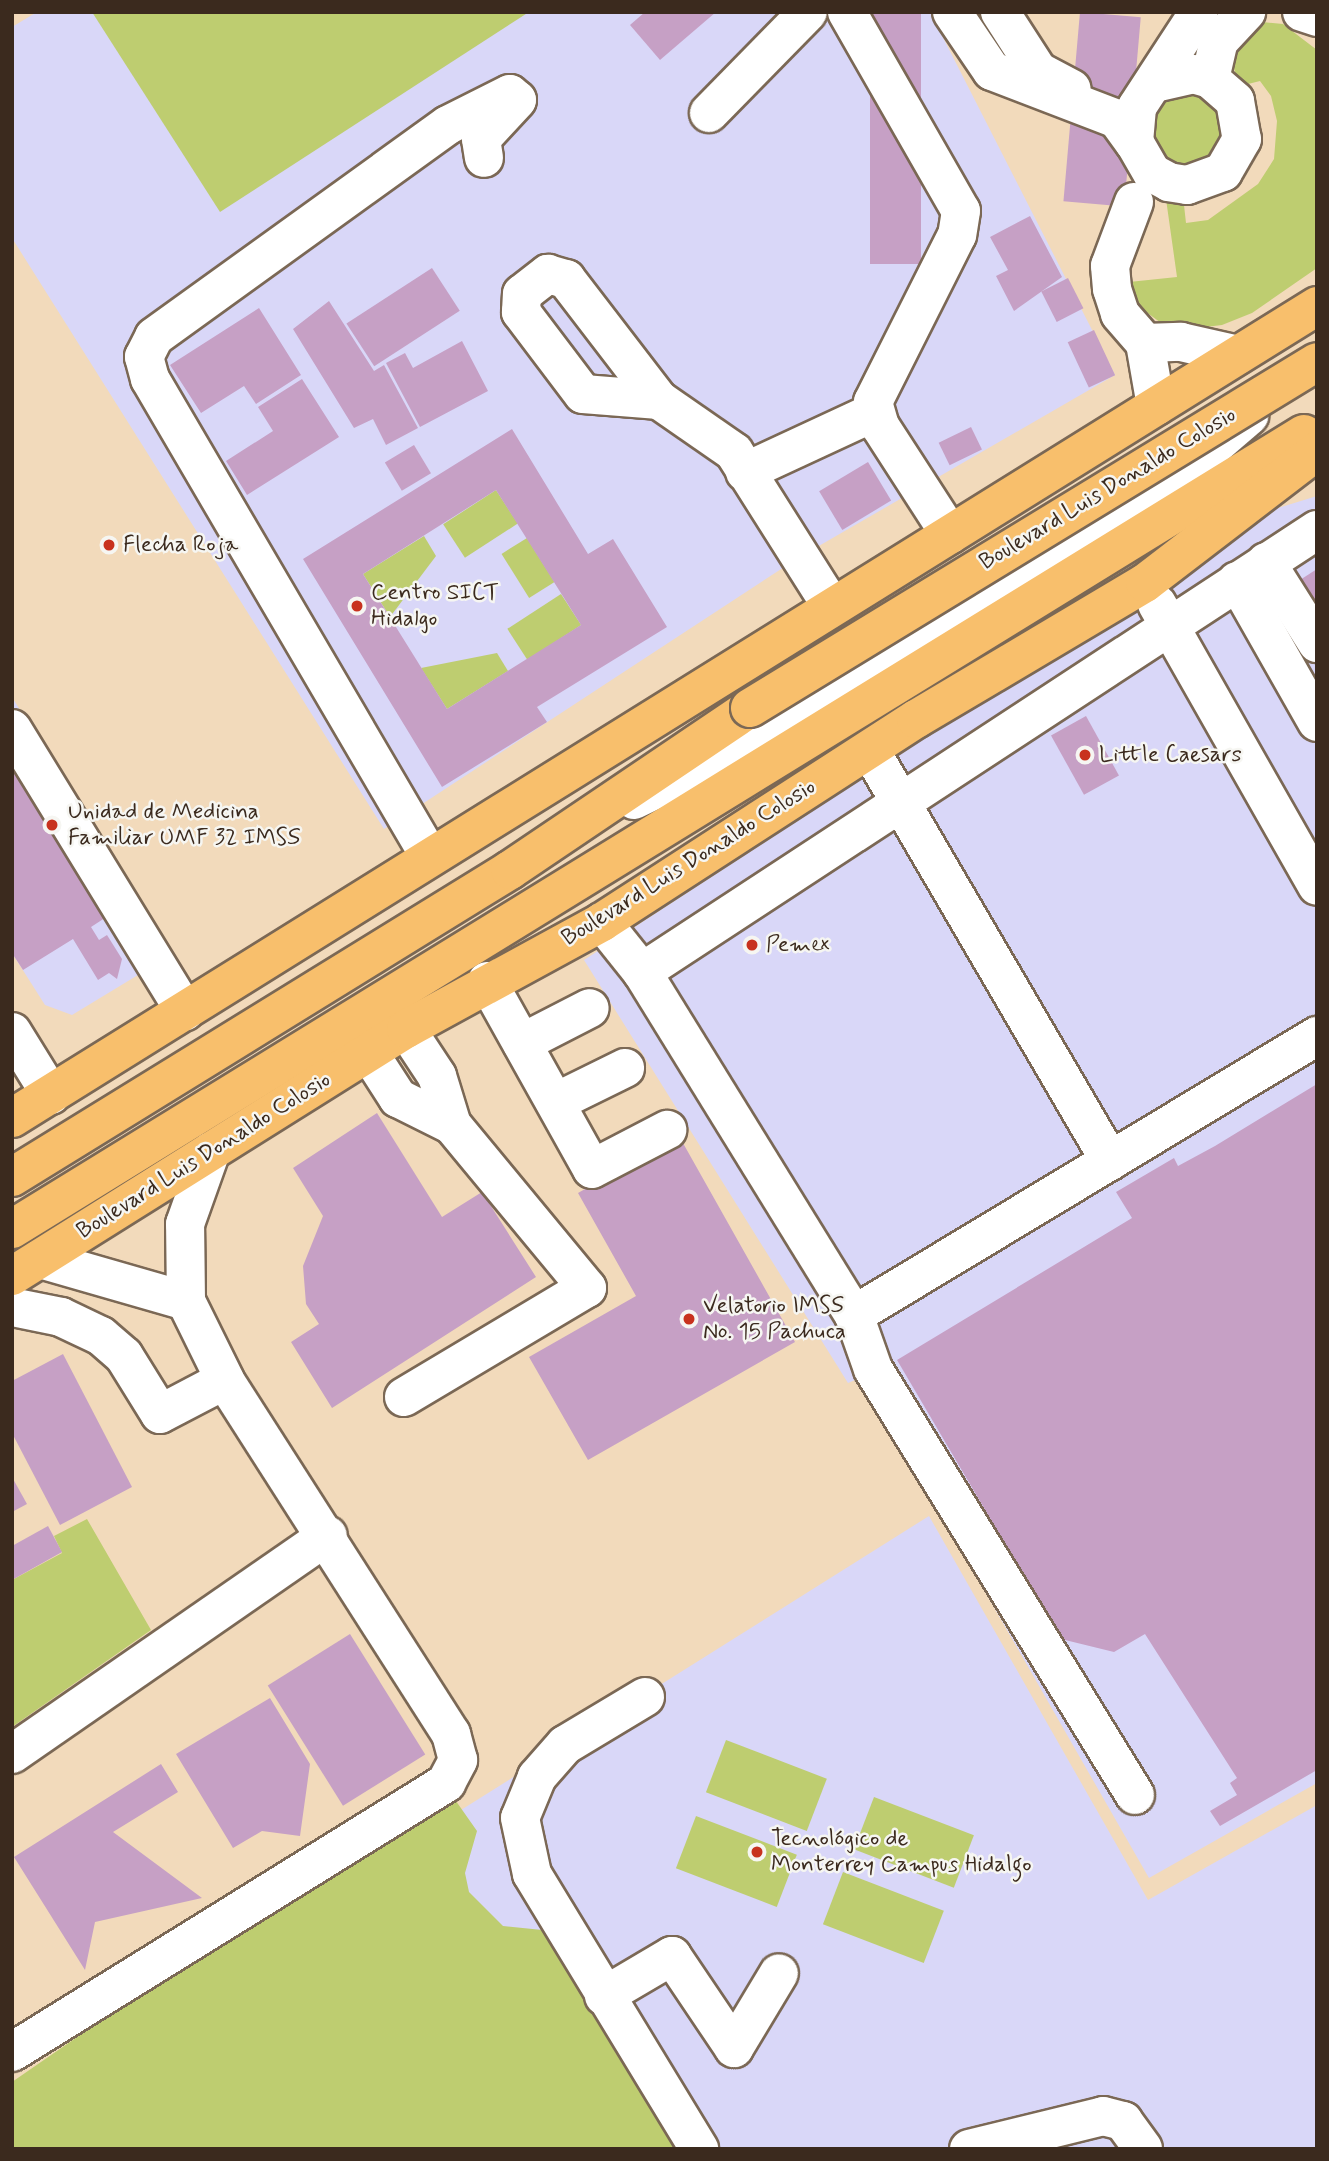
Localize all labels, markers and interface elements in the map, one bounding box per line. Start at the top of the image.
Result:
street label: Boulevard Luis Donaldo Colosio [977,403,1239,575]
place label: Flecha Roja [123,531,236,559]
marker: Flecha Roja [101,537,117,553]
place label: Centro SICT Hidalgo [371,579,499,633]
marker: Centro SICT Hidalgo [349,598,365,614]
place label: Little Caesars [1099,741,1249,769]
marker: Little Caesars [1077,747,1093,763]
street label: Boulevard Luis Donaldo Colosio [559,775,819,951]
place label: Unidad de Medicina Familiar UMF 32 IMSS [68,798,300,852]
marker: Unidad de Medicina Familiar UMF 32 IMSS [42,815,62,835]
place label: Pemex [766,931,830,959]
marker: Pemex [744,937,760,953]
street label: Boulevard Luis Donaldo Colosio [74,1068,334,1244]
place label: Velatorio IMSS No. 15 Pachuca [703,1292,849,1346]
marker: Velatorio IMSS No. 15 Pachuca [681,1311,697,1327]
place label: Tecnológico de Monterrey Campus Hidalgo [771,1825,1031,1879]
marker: Tecnológico de Monterrey Campus Hidalgo [749,1844,765,1860]

